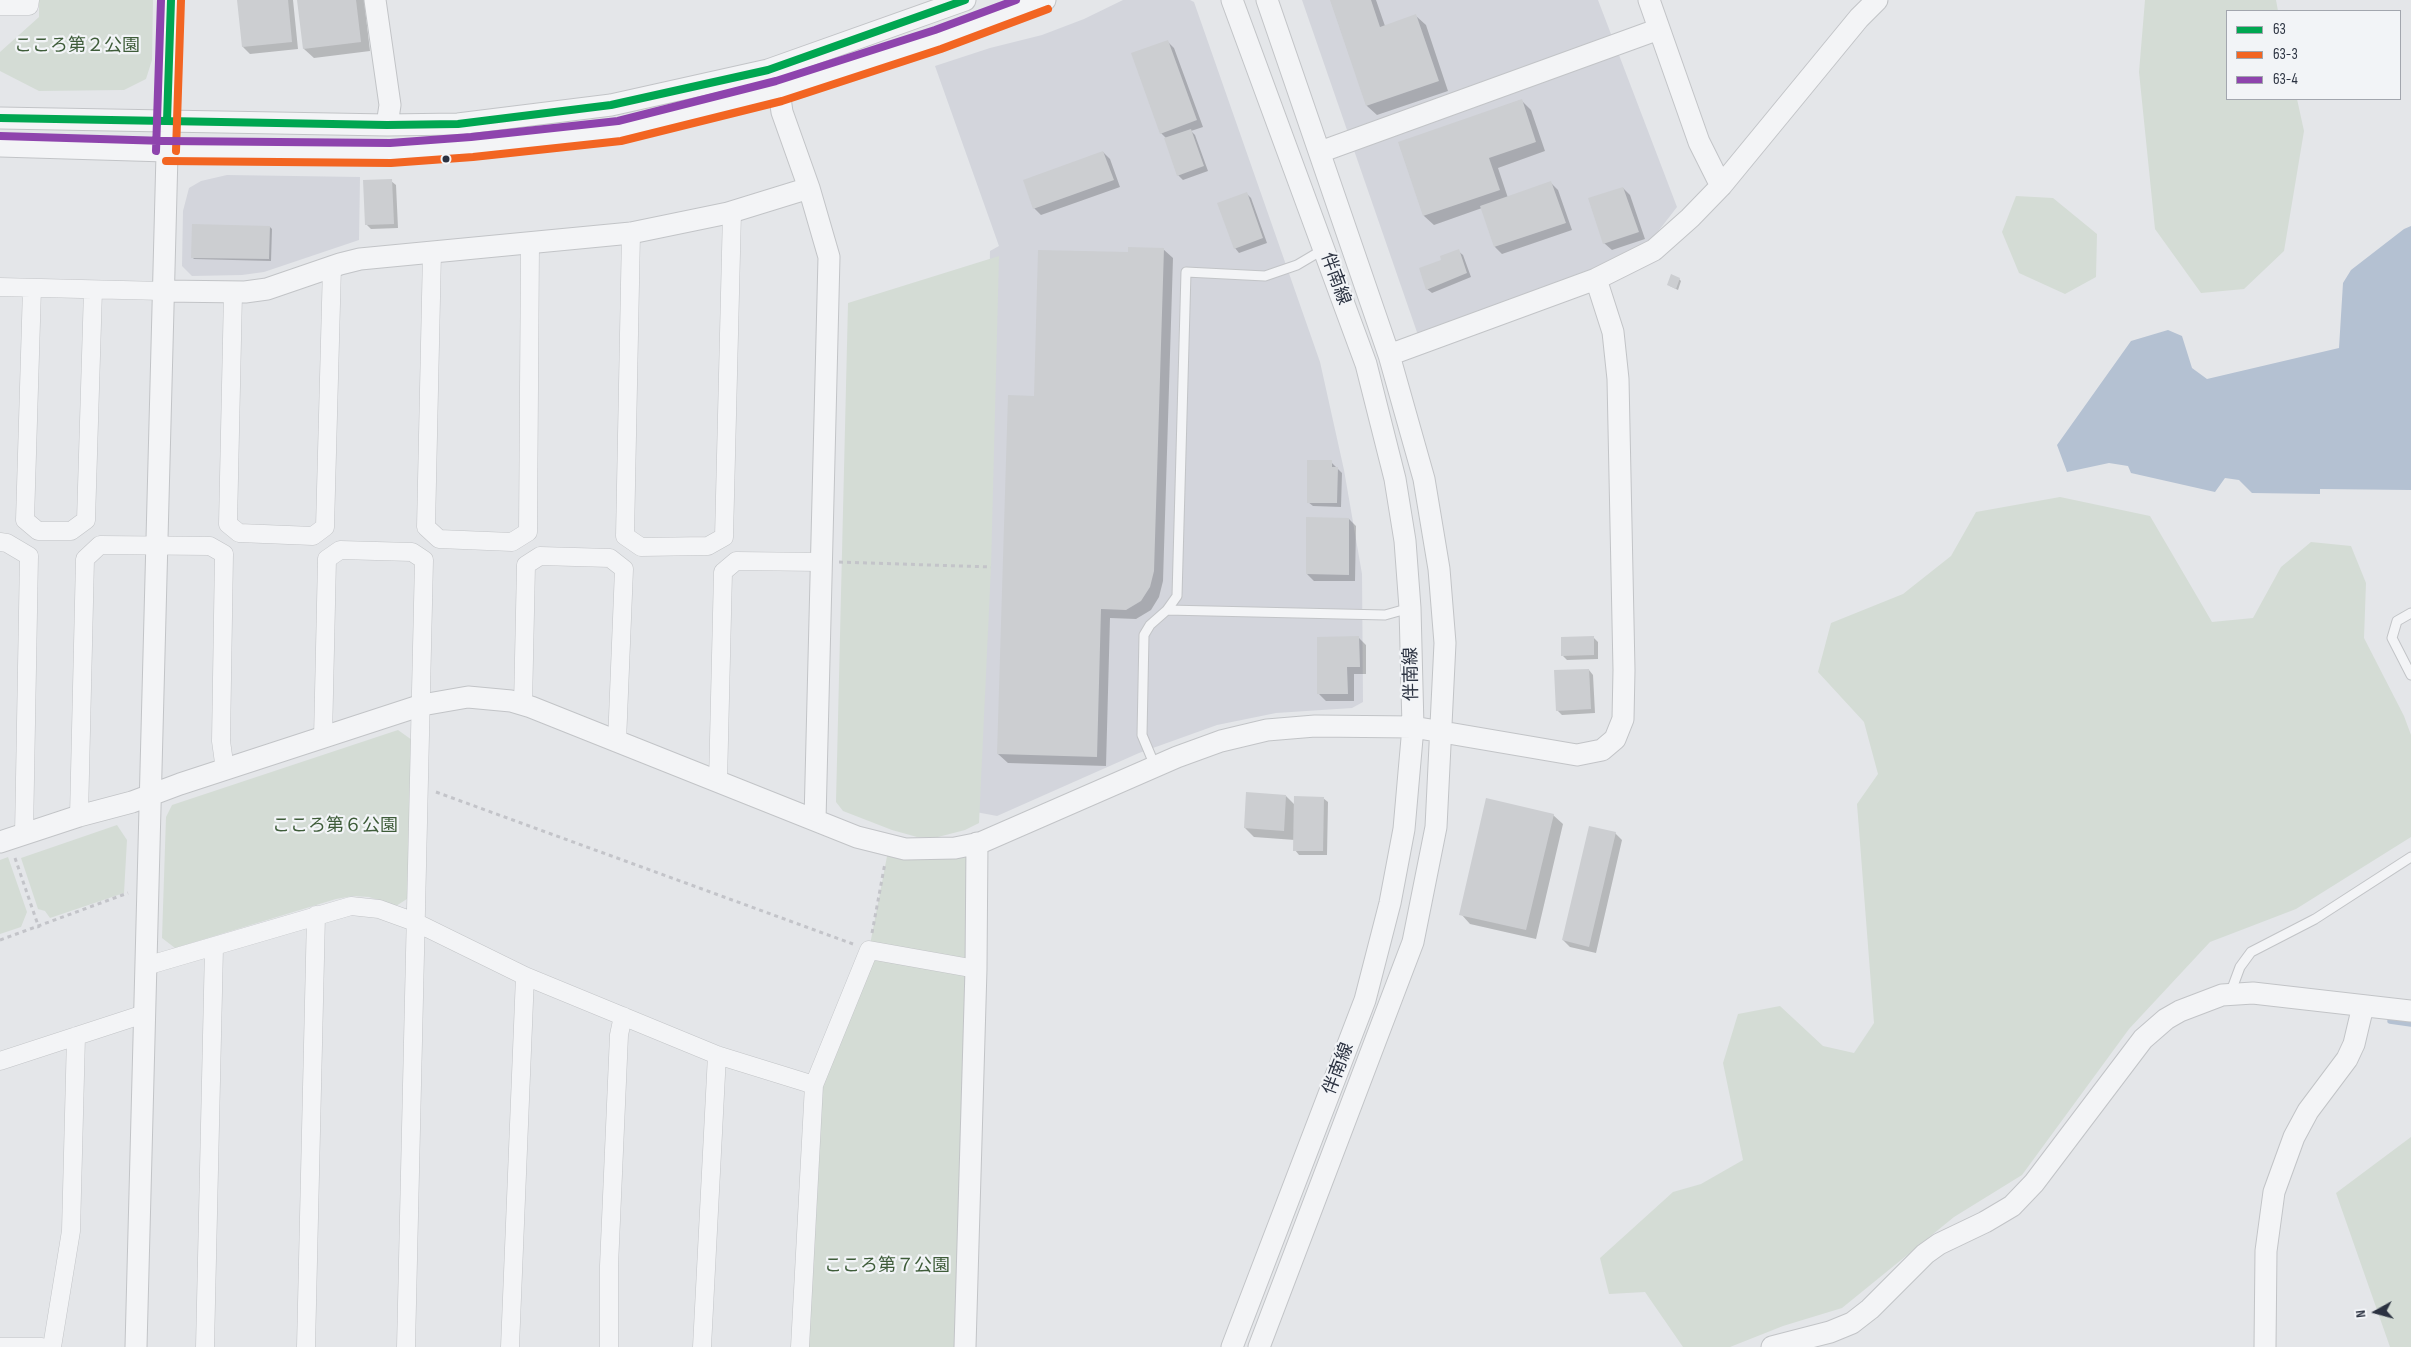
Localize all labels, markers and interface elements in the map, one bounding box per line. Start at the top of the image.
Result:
legend [2226,10,2401,100]
text: 63 [2273,20,2286,39]
park label: こころ第２公園 [14,35,140,57]
text: 63-3 [2273,45,2298,64]
text: 63-4 [2273,70,2298,89]
unlabelled marker [441,154,451,164]
street label: 伴南線 [1316,250,1354,308]
street label: 伴南線 [1401,647,1423,701]
park label: こころ第６公園 [272,815,398,837]
street label: 伴南線 [1319,1040,1359,1098]
park label: こころ第７公園 [824,1255,950,1277]
north arrow [2351,1287,2401,1337]
text: N [2352,1309,2370,1319]

